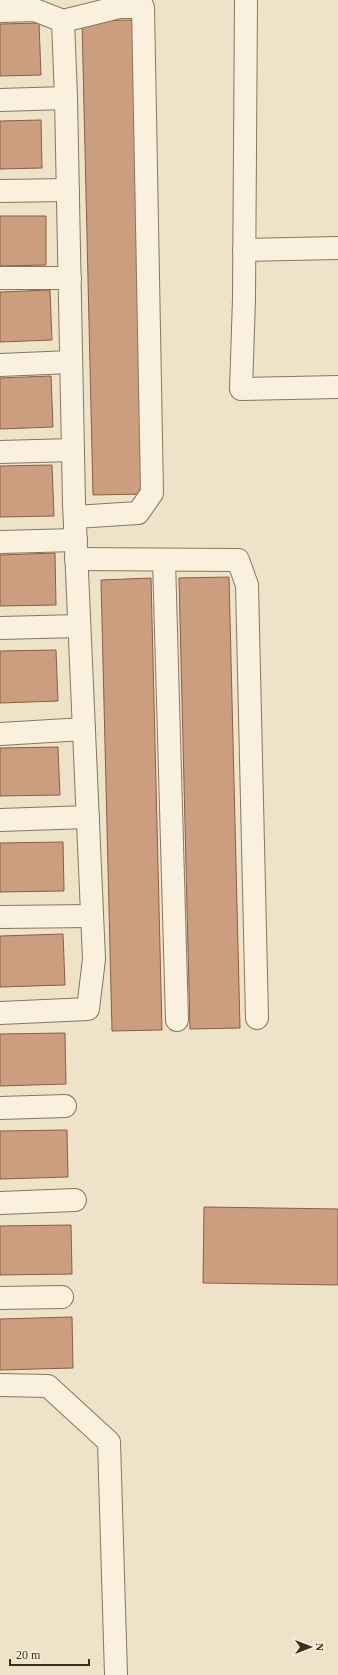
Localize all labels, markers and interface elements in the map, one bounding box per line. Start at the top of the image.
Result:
north arrow [290,1627,330,1667]
scale bar [10,1641,89,1667]
text: N [314,1643,326,1651]
text: 20 m [16,1648,41,1662]

